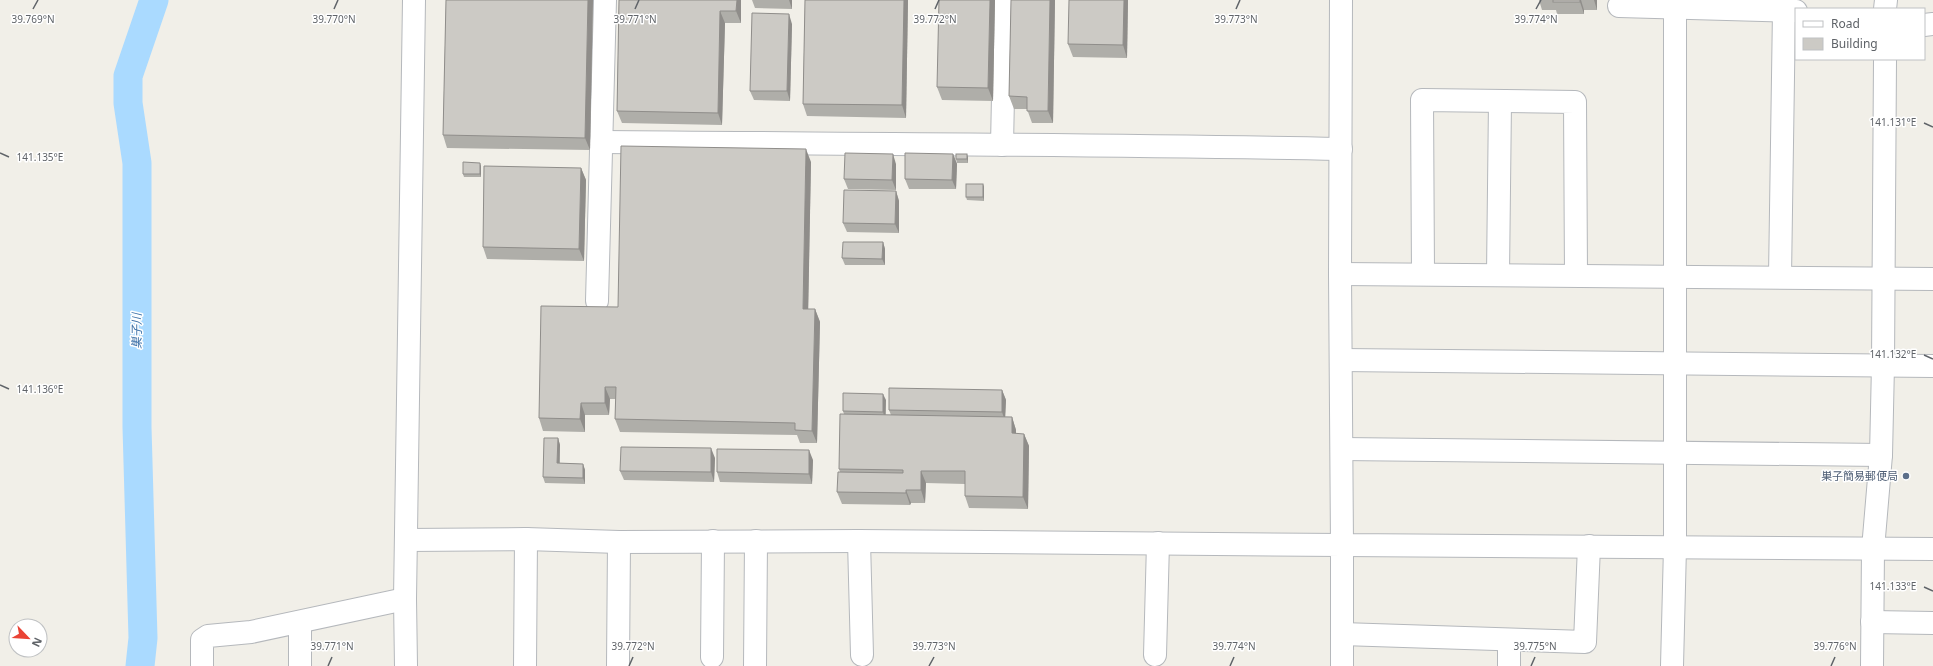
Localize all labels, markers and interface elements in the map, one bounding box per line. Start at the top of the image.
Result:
legend [1795,8,1925,60]
text: 39.769°N [11,12,55,26]
text: 39.770°N [312,12,356,26]
text: 39.771°N [613,12,657,26]
text: 39.772°N [913,12,957,26]
text: 39.773°N [1214,12,1258,26]
text: 39.774°N [1514,12,1558,26]
text: Road [1831,15,1860,32]
text: Building [1831,35,1878,52]
text: 141.131°E [1870,115,1916,129]
text: 141.135°E [17,150,63,164]
water label: 巣子川 [128,311,145,349]
text: 141.132°E [1870,347,1916,361]
text: 141.136°E [17,382,63,396]
place label: 巣子簡易郵便局 [1821,468,1898,483]
marker: 巣子簡易郵便局 [1901,471,1911,481]
text: 141.133°E [1870,579,1916,593]
north arrow [8,618,48,658]
text: N [29,635,46,650]
text: 39.771°N [310,639,354,653]
text: 39.772°N [611,639,655,653]
text: 39.773°N [912,639,956,653]
text: 39.774°N [1212,639,1256,653]
text: 39.775°N [1513,639,1557,653]
text: 39.776°N [1813,639,1857,653]

